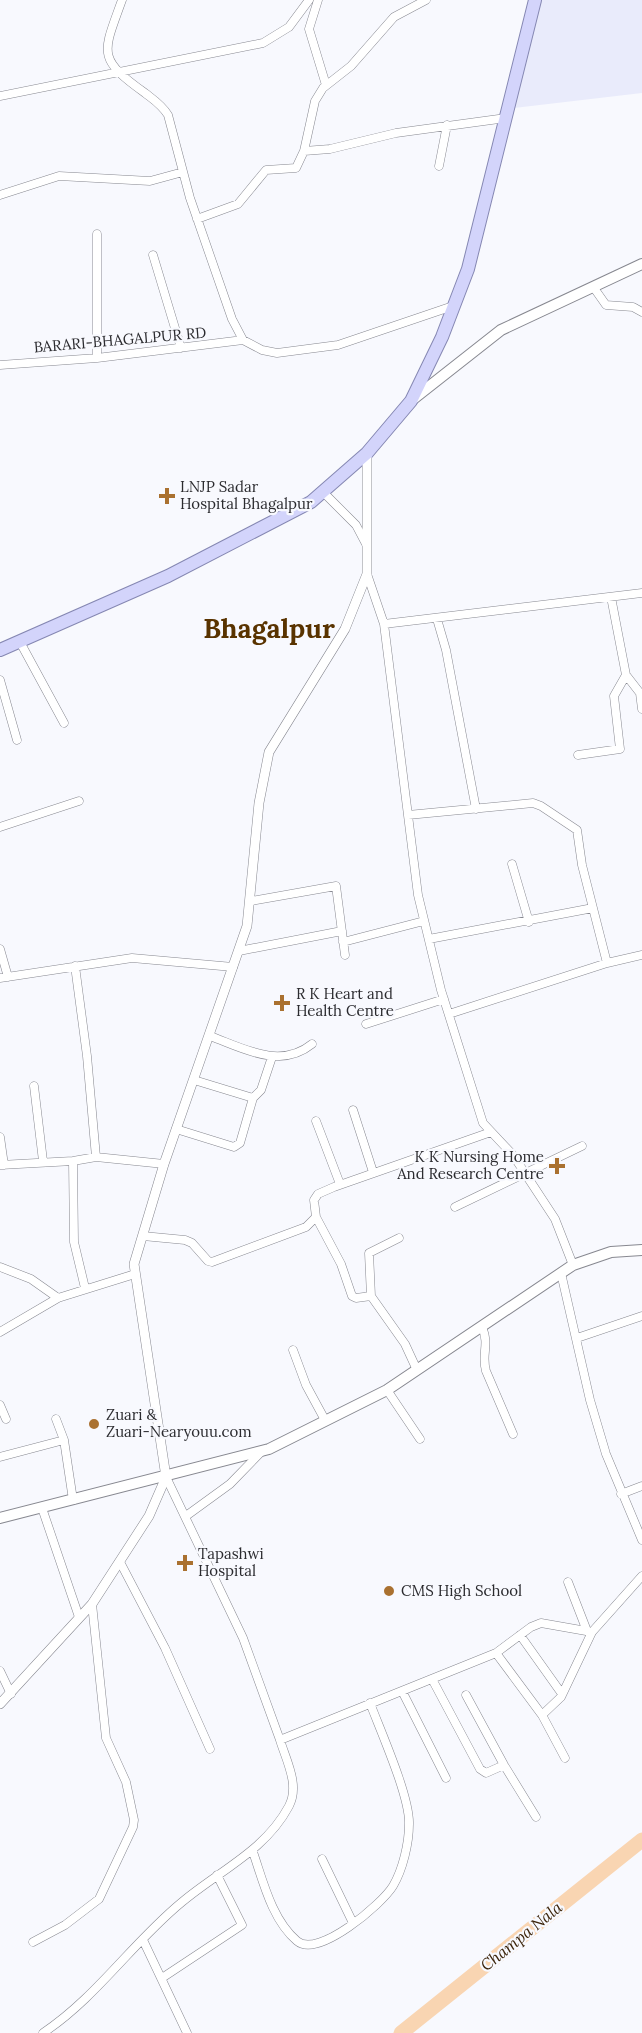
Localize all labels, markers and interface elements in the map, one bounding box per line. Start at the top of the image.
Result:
street label: BARARI-BHAGALPUR RD [33,322,207,357]
place label: LNJP Sadar Hospital Bhagalpur [180,477,313,513]
marker: LNJP Sadar Hospital Bhagalpur [158,487,176,505]
district label: Bhagalpur [203,611,335,645]
place label: R K Heart and Health Centre [296,984,394,1020]
marker: R K Heart and Health Centre [273,994,291,1012]
place label: K K Nursing Home And Research Centre [396,1147,544,1183]
marker: K K Nursing Home And Research Centre [548,1157,566,1175]
place label: Zuari & Zuari-Nearyouu.com [106,1405,252,1441]
marker: Zuari & Zuari-Nearyouu.com [87,1417,101,1431]
place label: Tapashwi Hospital [198,1544,264,1580]
marker: Tapashwi Hospital [176,1554,194,1572]
place label: CMS High School [401,1581,522,1600]
marker: CMS High School [382,1584,396,1598]
water label: Champa Nala [476,1897,566,1975]

